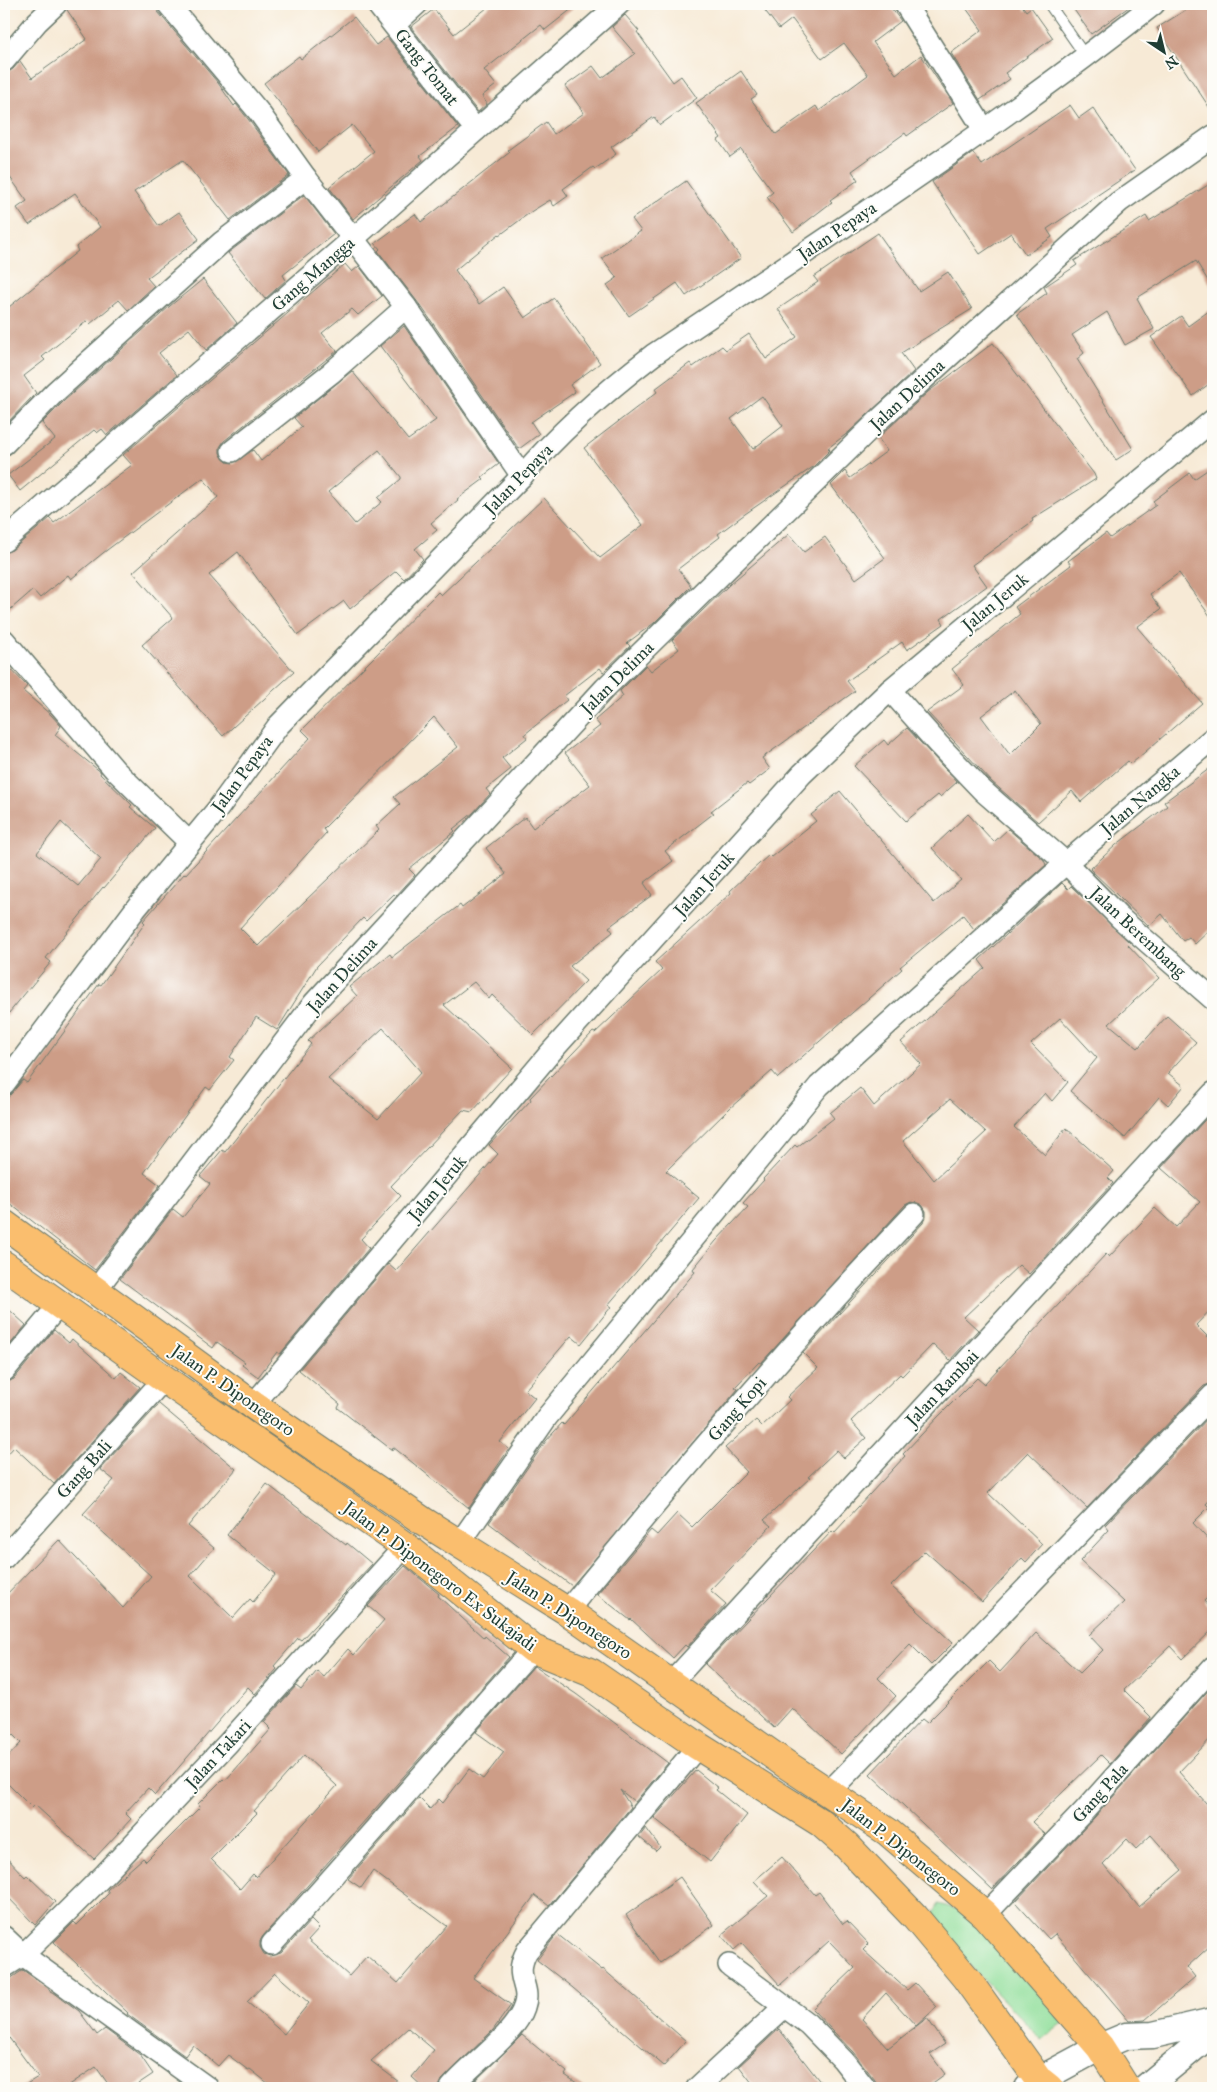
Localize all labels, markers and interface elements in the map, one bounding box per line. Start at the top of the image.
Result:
street label: Gang Tomat [389,24,464,111]
north arrow [1140,28,1190,78]
text: N [1161,52,1181,73]
street label: Jalan Pepaya [792,196,881,267]
street label: Gang Mangga [267,232,360,317]
street label: Jalan Delima [863,354,950,437]
street label: Jalan Pepaya [477,439,558,521]
street label: Jalan Jeruk [956,568,1034,638]
street label: Jalan Delima [574,636,659,721]
street label: Jalan Pepaya [205,731,278,819]
street label: Jalan Nangka [1094,760,1185,842]
street label: Jalan Jeruk [668,847,740,923]
street label: Jalan Berembang [1083,880,1191,983]
street label: Jalan Delima [301,932,383,1020]
street label: Jalan Jeruk [402,1150,472,1228]
street label: Jalan P. Diponegoro [165,1338,299,1442]
street label: Jalan Rambai [899,1345,984,1433]
street label: Gang Kopi [703,1372,772,1446]
street label: Gang Bali [52,1435,117,1504]
street label: Jalan P. Diponegoro Ex Sukajadi [337,1495,541,1657]
street label: Jalan P. Diponegoro [500,1565,636,1665]
street label: Jalan Takari [179,1715,256,1795]
street label: Gang Pala [1067,1758,1134,1828]
street label: Jalan P. Diponegoro [835,1792,965,1901]

